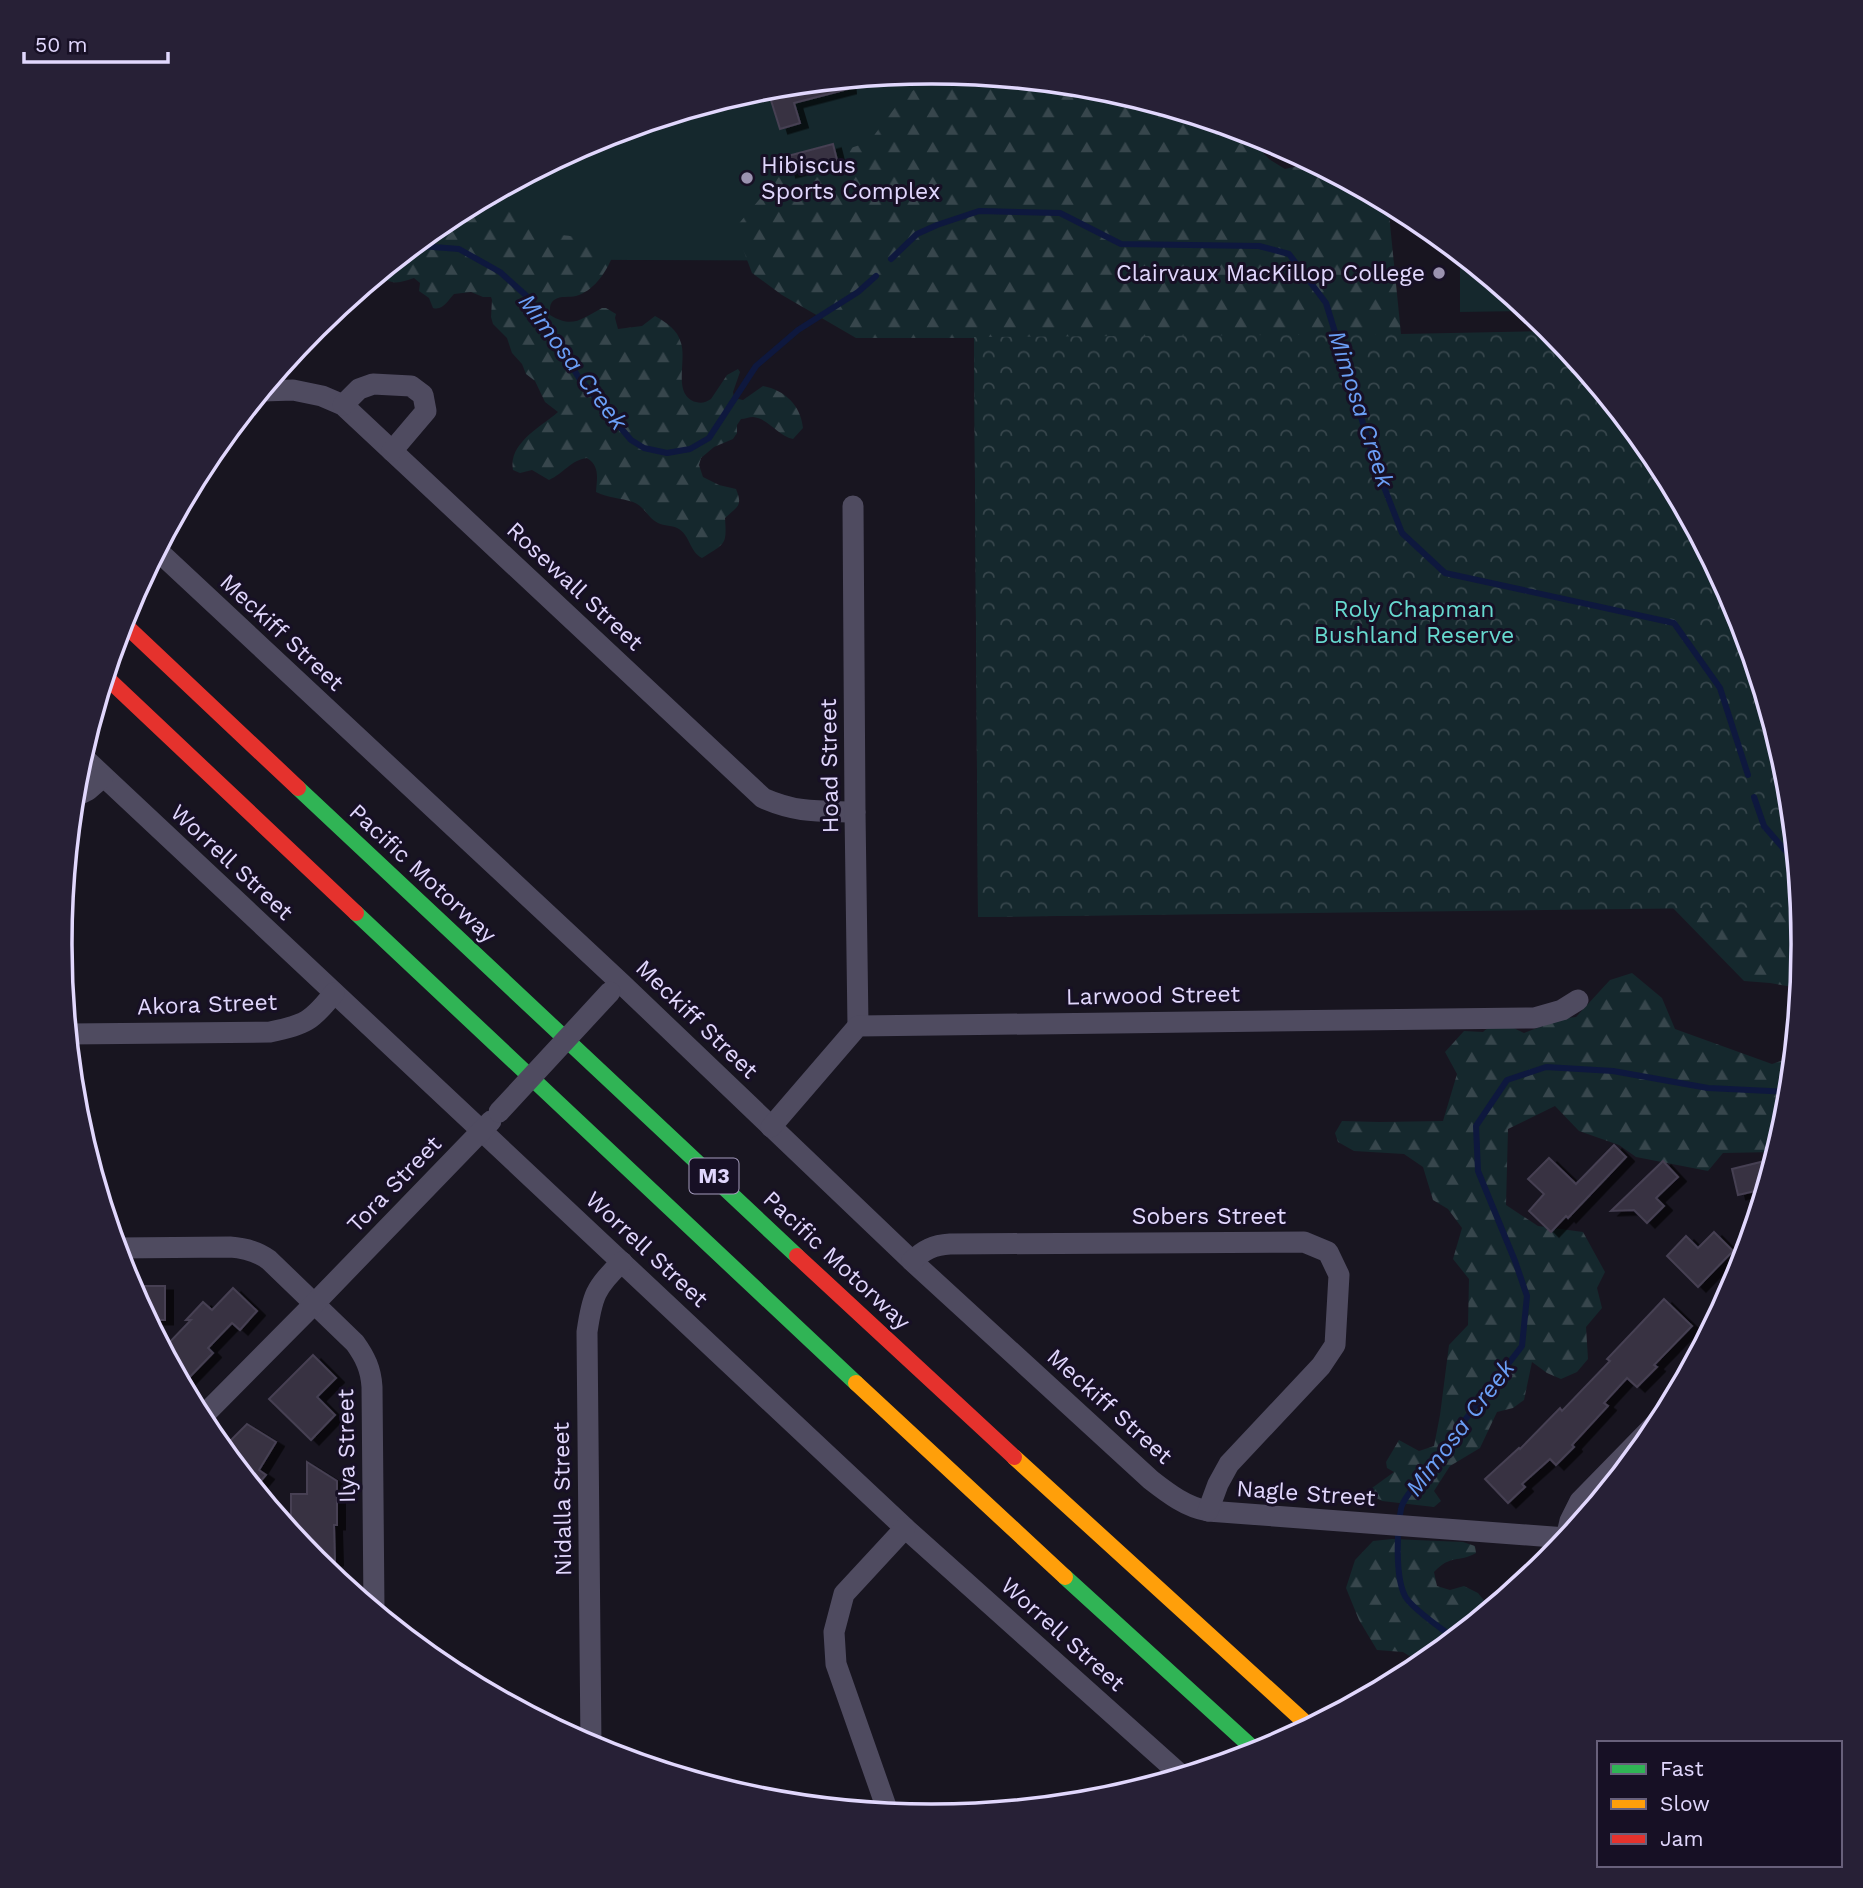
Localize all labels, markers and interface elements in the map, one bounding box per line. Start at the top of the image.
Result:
scale bar [24,21,168,65]
text: 50 m [35,32,87,57]
place label: Hibiscus Sports Complex [761,152,940,205]
marker: Hibiscus Sports Complex [739,170,755,186]
place label: Clairvaux MacKillop College [1116,260,1425,287]
marker: Clairvaux MacKillop College [1431,265,1447,281]
water label: Mimosa Creek [513,288,634,436]
water label: Mimosa Creek [1322,327,1400,492]
street label: Rosewall Street [501,516,649,657]
street label: Meckiff Street [214,568,349,697]
park label: Roly Chapman Bushland Reserve [1314,596,1514,649]
street label: Hoad Street [815,698,844,834]
street label: Pacific Motorway [344,798,502,948]
street label: Worrell Street [165,799,299,926]
street label: Meckiff Street [630,954,763,1085]
street label: Larwood Street [1066,980,1241,1011]
street label: Akora Street [136,989,278,1020]
street label: Tora Street [342,1130,447,1238]
road number: M3 [690,1158,738,1194]
street label: Pacific Motorway [758,1185,916,1335]
street label: Worrell Street [580,1186,714,1313]
street label: Sobers Street [1132,1203,1287,1230]
street label: Meckiff Street [1042,1343,1178,1470]
water label: Mimosa Creek [1400,1354,1521,1502]
street label: Ilya Street [332,1388,361,1503]
street label: Nidalla Street [548,1421,577,1576]
street label: Nagle Street [1235,1475,1377,1512]
street label: Worrell Street [995,1572,1130,1697]
legend [1597,1741,1842,1867]
text: Fast [1660,1756,1704,1781]
text: Slow [1660,1791,1710,1816]
text: Jam [1660,1826,1703,1851]

